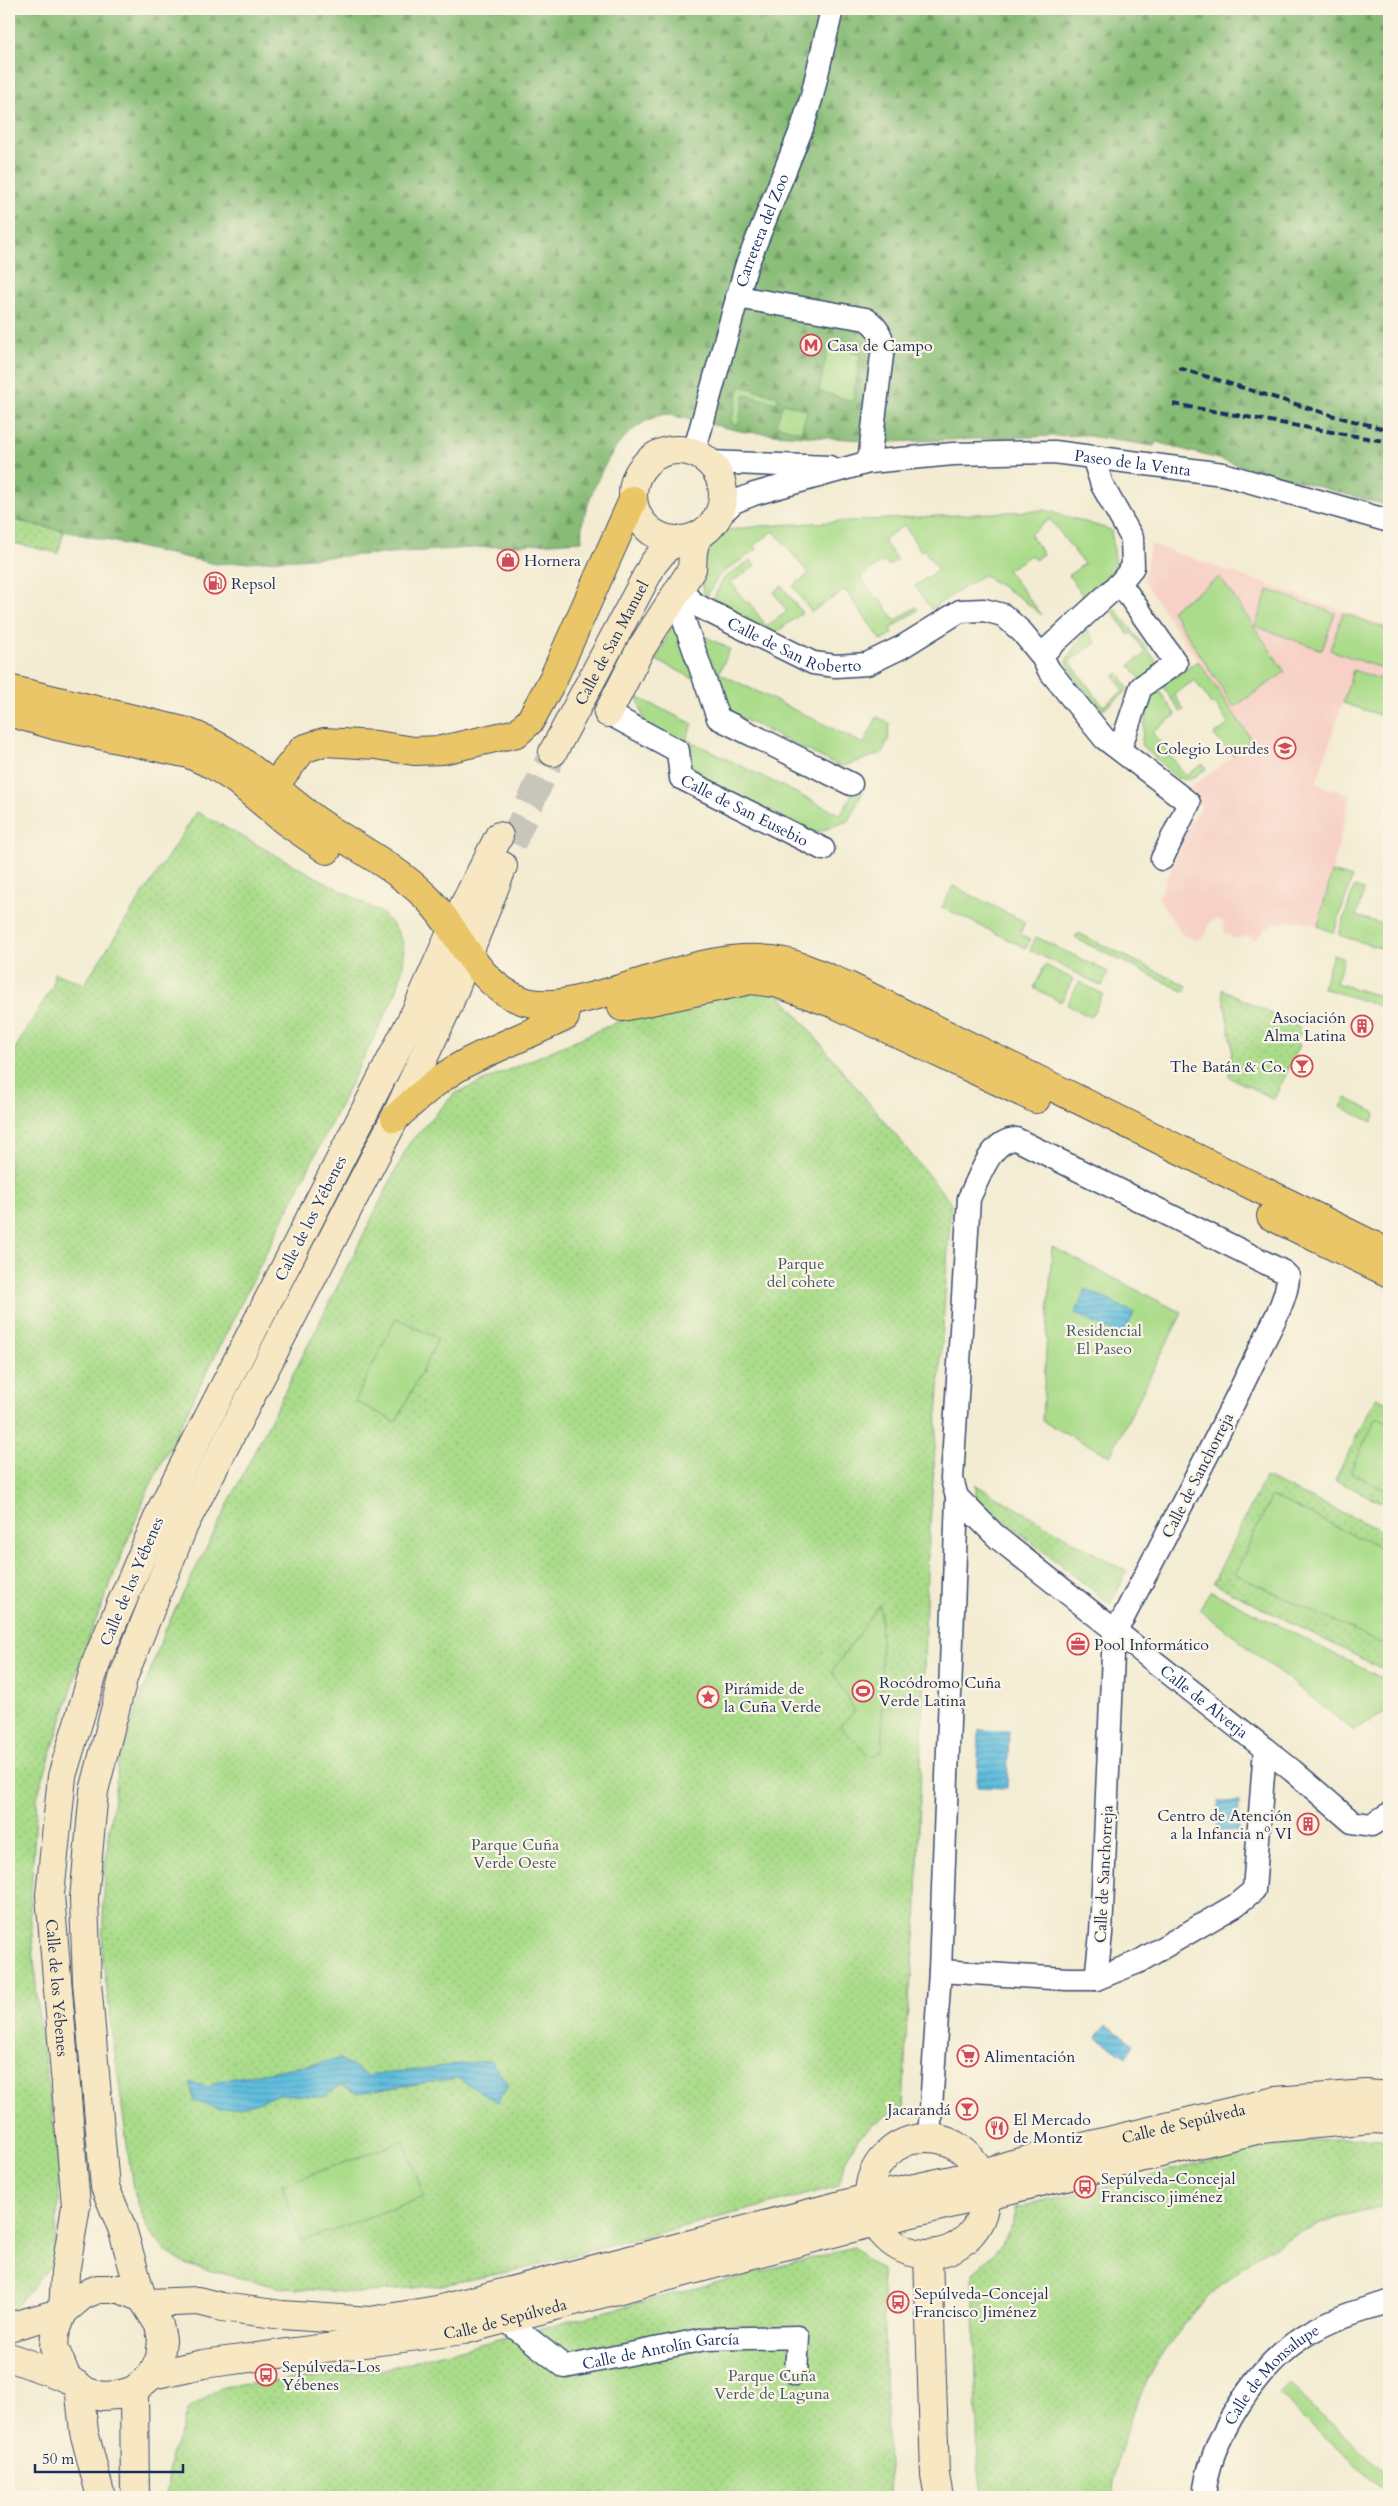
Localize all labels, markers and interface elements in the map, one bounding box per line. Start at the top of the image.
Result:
street label: Carretera del Zoo [731,170,795,290]
metro station icon: Casa de Campo [799,333,823,357]
place label: Casa de Campo [827,335,933,357]
street label: Paseo de la Venta [1073,445,1192,482]
shop icon: Hornera [496,548,520,572]
place label: Hornera [524,550,581,572]
fuel station icon: Repsol [203,571,227,595]
place label: Repsol [231,573,276,595]
street label: Calle de San Manuel [570,577,654,709]
street label: Calle de San Roberto [723,612,862,678]
school or university icon: Colegio Lourdes [1273,736,1297,760]
place label: Colegio Lourdes [1156,738,1269,760]
street label: Calle de San Eusebio [677,770,812,852]
place label: Asociación Alma Latina [1264,1007,1346,1047]
building icon: Asociación Alma Latina [1350,1014,1374,1038]
bar icon: The Batán & Co. [1290,1054,1314,1078]
place label: The Batán & Co. [1170,1056,1286,1078]
street label: Calle de los Yébenes [270,1152,352,1285]
park label: Parque del cohete [767,1253,835,1293]
park label: Residencial El Paseo [1066,1320,1142,1360]
street label: Calle de Sanchorreja [1157,1409,1239,1542]
street label: Calle de los Yébenes [95,1514,169,1649]
office icon: Pool Informático [1066,1632,1090,1656]
place label: Pool Informático [1094,1634,1209,1656]
street label: Calle de Alverja [1155,1660,1253,1744]
place label: Rocódromo Cuña Verde Latina [879,1672,1001,1712]
place label: Pirámide de la Cuña Verde [724,1678,821,1718]
sports icon: Rocódromo Cuña Verde Latina [851,1679,875,1703]
place icon: Pirámide de la Cuña Verde [696,1685,720,1709]
street label: Calle de Sanchorreja [1089,1804,1119,1944]
place label: Centro de Atención a la Infancia nº VI [1157,1805,1292,1845]
building icon: Centro de Atención a la Infancia nº VI [1296,1812,1320,1836]
park label: Parque Cuña Verde Oeste [471,1834,559,1874]
street label: Calle de los Yébenes [40,1918,73,2058]
supermarket icon: Alimentación [956,2044,980,2068]
place label: Alimentación [984,2046,1075,2068]
bar icon: Jacarandá [955,2097,979,2121]
street label: Calle de Sepúlveda [1120,2098,1248,2149]
place label: Jacarandá [885,2099,951,2121]
place label: El Mercado de Montiz [1013,2109,1091,2149]
restaurant icon: El Mercado de Montiz [985,2116,1009,2140]
place label: Sepúlveda-Concejal Francisco jiménez [1101,2168,1236,2208]
bus stop icon: Sepúlveda-Concejal Francisco jiménez [1073,2175,1097,2199]
place label: Sepúlveda-Concejal Francisco Jiménez [914,2283,1049,2323]
bus stop icon: Sepúlveda-Concejal Francisco Jiménez [886,2290,910,2314]
street label: Calle de Sepúlveda [442,2293,569,2345]
street label: Calle de Monsalupe [1219,2319,1323,2430]
street label: Calle de Antolín García [580,2328,740,2375]
place label: Sepúlveda-Los Yébenes [282,2356,380,2396]
bus stop icon: Sepúlveda-Los Yébenes [254,2363,278,2387]
park label: Parque Cuña Verde de Laguna [714,2365,830,2405]
scale bar [35,2441,182,2473]
text: 50 m [42,2449,74,2469]

